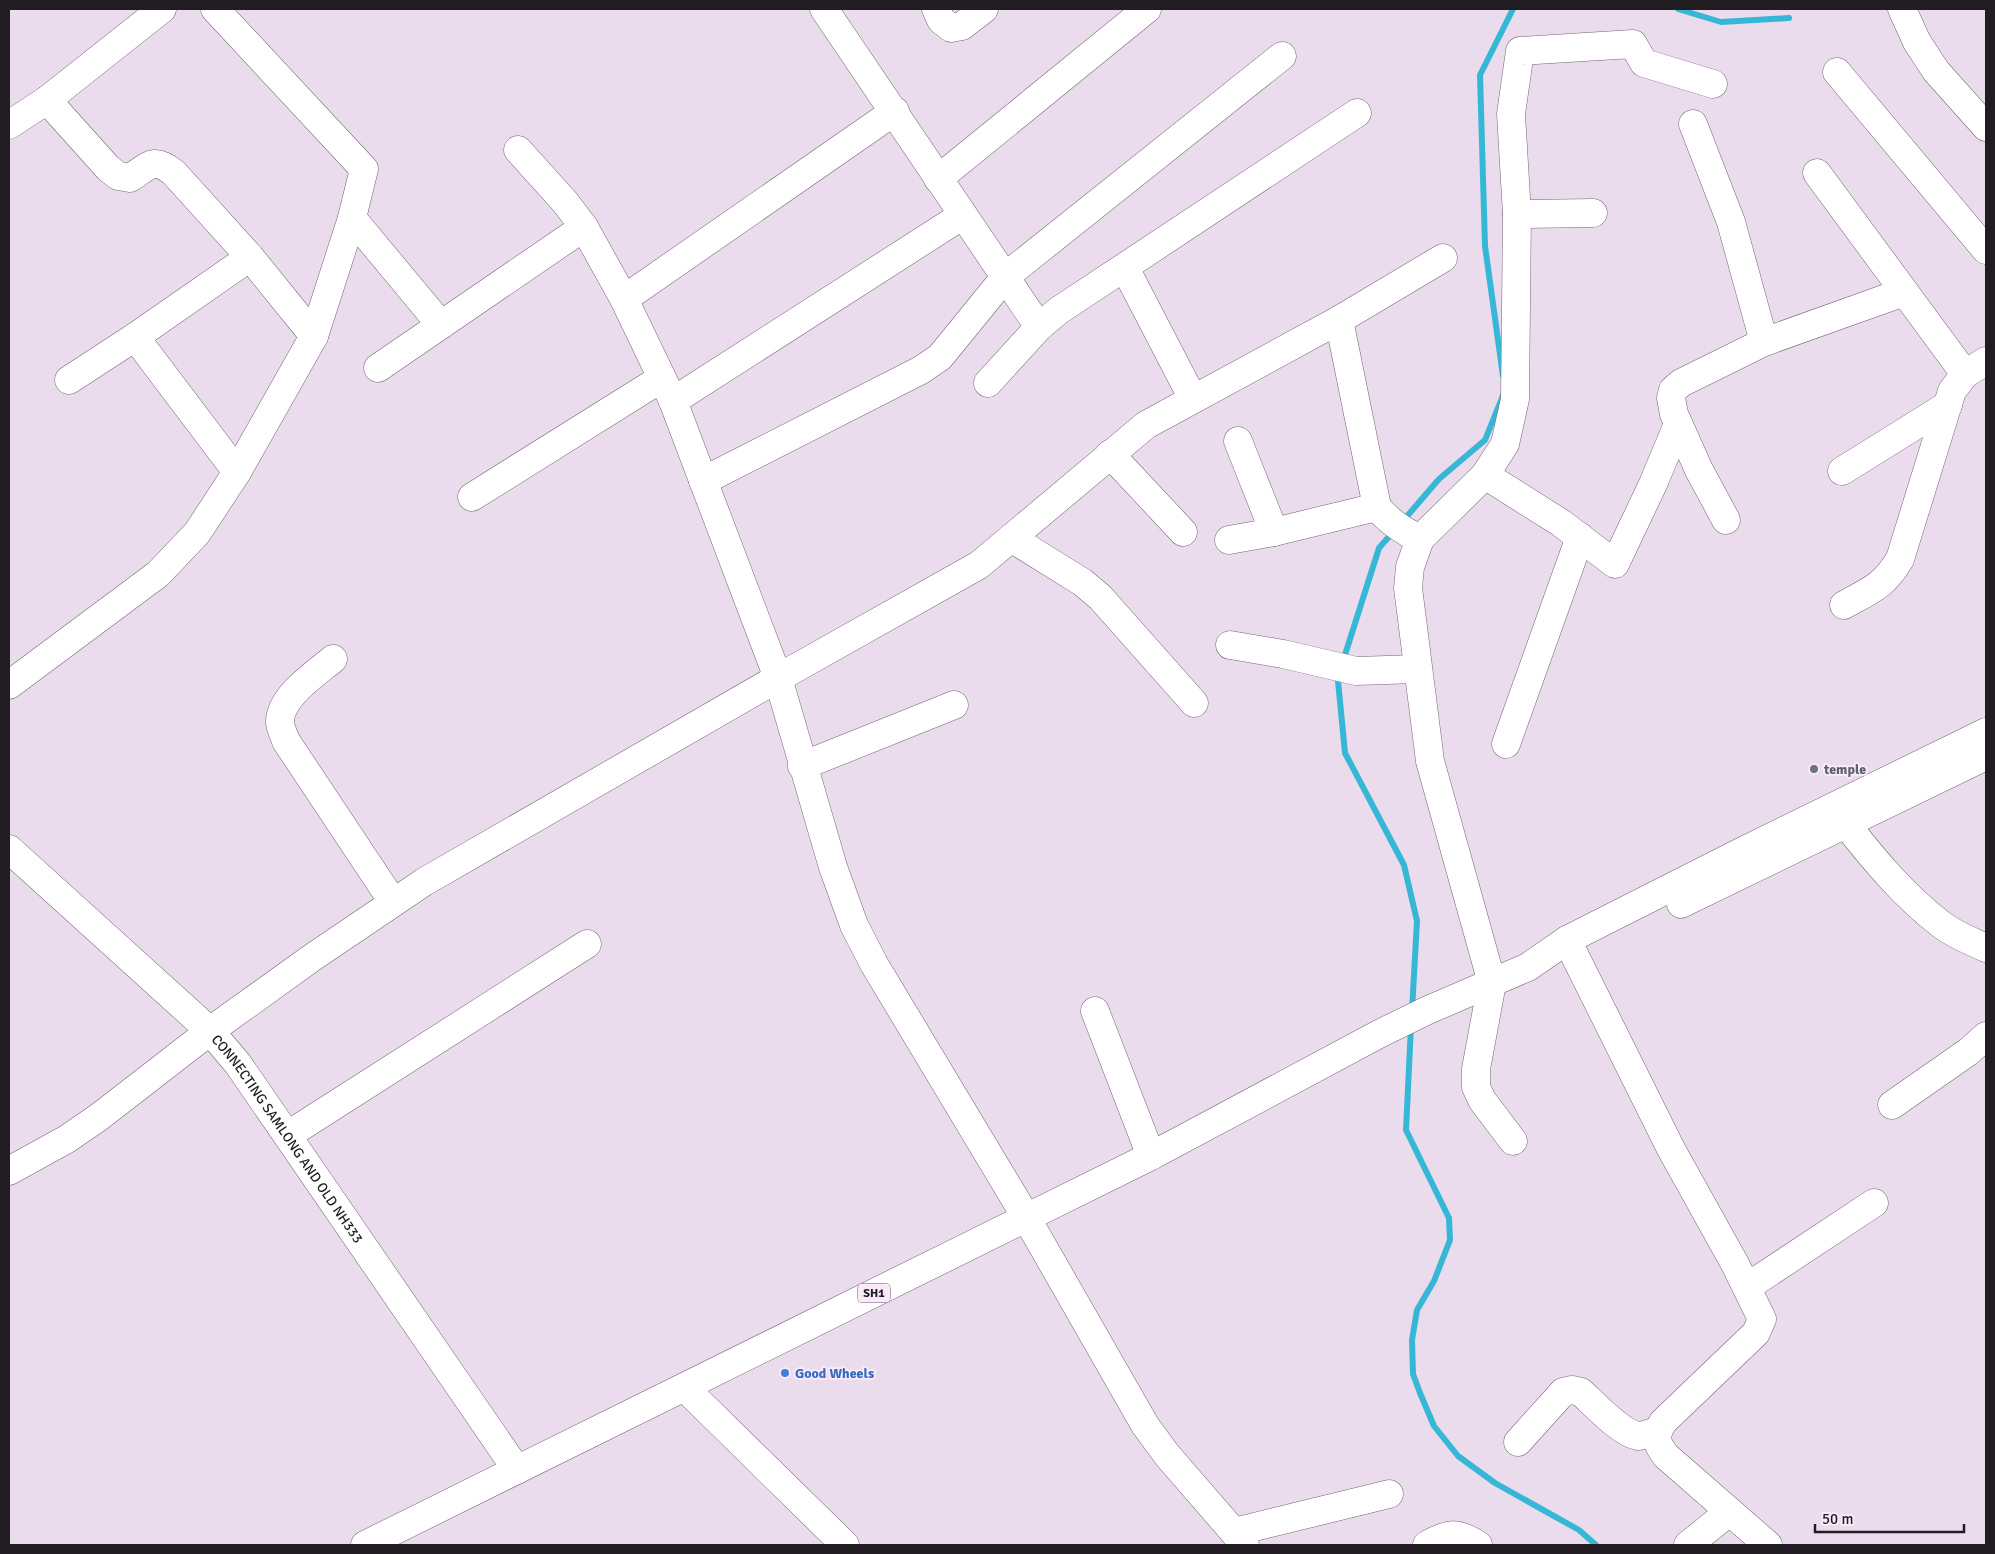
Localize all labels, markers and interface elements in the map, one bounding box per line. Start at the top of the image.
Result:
place label: temple [1823,761,1866,778]
marker: temple [1808,763,1820,775]
street label: CONNECTING SAMLONG AND OLD NH333 [208,1031,367,1246]
road number: SH1 [858,1284,890,1302]
place label: Good Wheels [795,1365,874,1382]
marker: Good Wheels [779,1367,791,1379]
scale bar [1815,1502,1964,1534]
text: 50 m [1822,1510,1853,1528]

